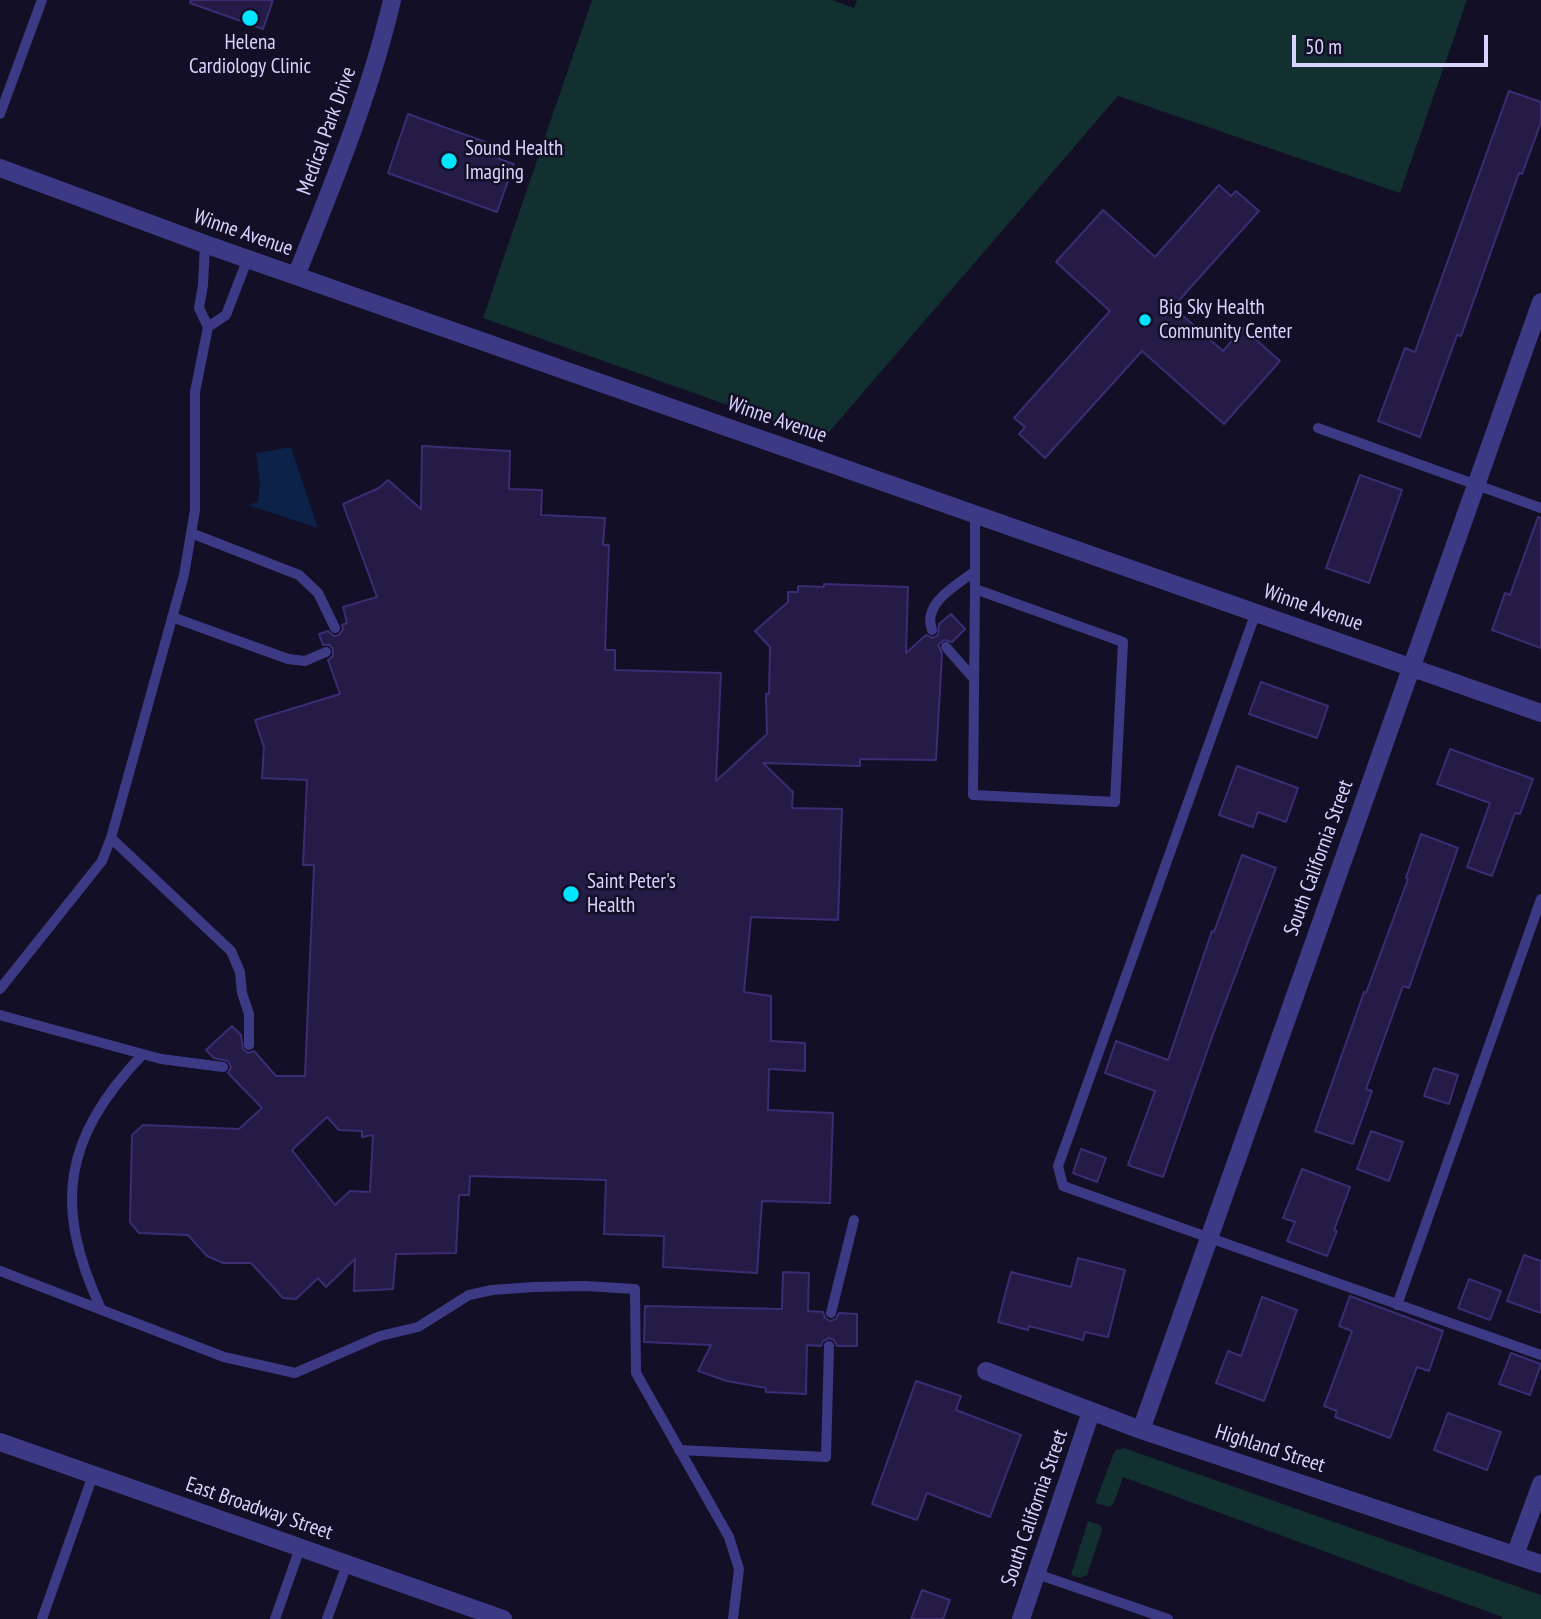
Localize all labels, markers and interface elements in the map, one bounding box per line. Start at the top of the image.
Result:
marker: Helena Cardiology Clinic [240,8,260,28]
scale bar [1296,21,1492,65]
place label: Helena Cardiology Clinic [189,30,311,80]
text: 50 m [1305,33,1342,60]
street label: Medical Park Drive [292,63,362,199]
place label: Sound Health Imaging [465,136,563,186]
marker: Sound Health Imaging [439,151,459,171]
street label: Winne Avenue [190,204,296,262]
place label: Big Sky Health Community Center [1159,295,1292,345]
marker: Big Sky Health Community Center [1137,312,1153,328]
street label: Winne Avenue [724,391,830,449]
street label: Winne Avenue [1260,579,1366,637]
street label: South California Street [1279,777,1359,939]
place label: Saint Peter's Health [587,869,676,919]
marker: Saint Peter's Health [561,884,581,904]
street label: Highland Street [1212,1419,1328,1479]
street label: South California Street [996,1426,1074,1590]
street label: East Broadway Street [182,1472,336,1546]

